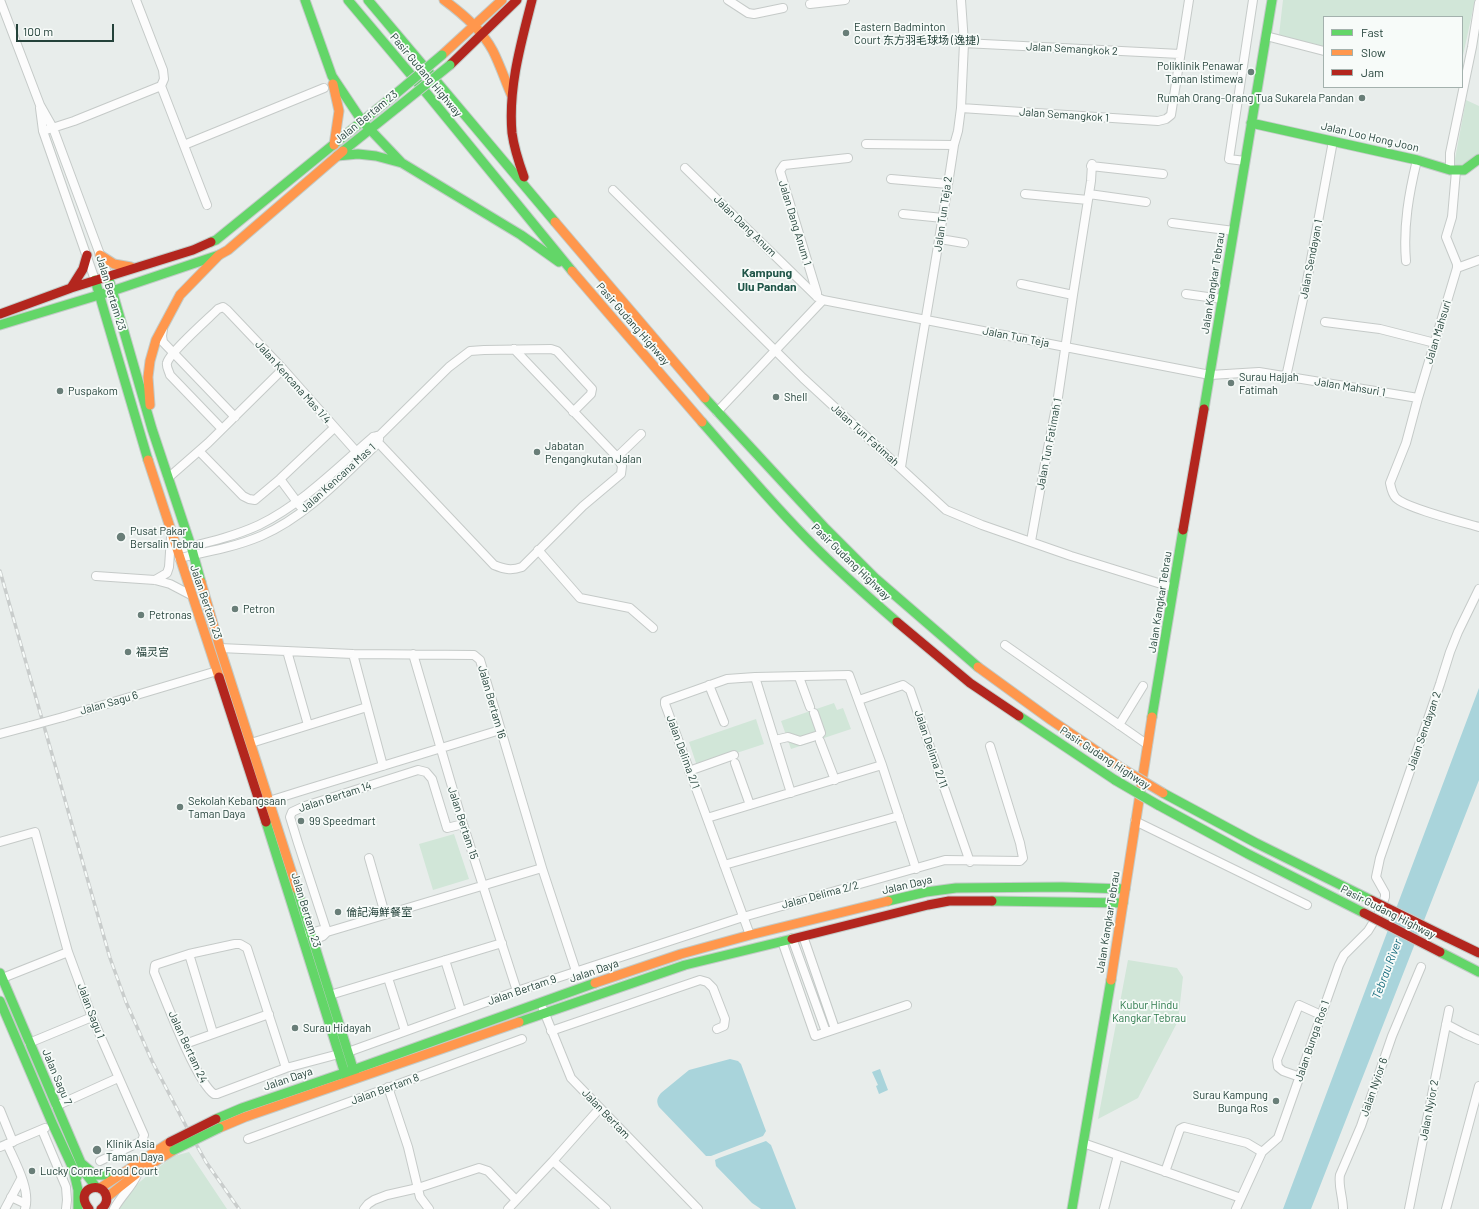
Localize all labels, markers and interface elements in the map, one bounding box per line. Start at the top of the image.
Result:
scale bar [18,16,116,42]
legend [1323,16,1463,88]
place label: Eastern Badminton Court 东方羽毛球场 (逸捷) [854,20,979,46]
text: 100 m [23,24,53,38]
text: Fast [1361,25,1384,39]
marker: Eastern Badminton Court 东方羽毛球场 (逸捷) [841,28,851,38]
street label: Pasir Gudang Highway [387,31,465,119]
street label: Jalan Semangkok 2 [1026,40,1118,58]
text: Slow [1361,45,1386,59]
place label: Poliklinik Penawar Taman Istimewa [1157,59,1243,85]
text: Jam [1361,65,1384,79]
marker: Poliklinik Penawar Taman Istimewa [1246,67,1256,77]
street label: Jalan Bertam 23 [332,87,400,147]
place label: Rumah Orang-Orang Tua Sukarela Pandan [1157,91,1354,105]
marker: Rumah Orang-Orang Tua Sukarela Pandan [1357,93,1367,103]
street label: Jalan Semangkok 1 [1019,105,1109,125]
street label: Jalan Loo Hong Joon [1320,119,1420,155]
street label: Jalan Tun Teja 2 [931,176,955,252]
street label: Jalan Dang Anum 1 [776,179,814,267]
street label: Jalan Dang Anum [711,193,779,259]
street label: Jalan Sendayan 1 [1297,218,1325,300]
street label: Jalan Kangkar Tebrau [1198,231,1228,335]
street label: Jalan Bertam 23 [93,254,129,332]
district label: Kampung Ulu Pandan [737,266,797,294]
street label: Pasir Gudang Highway [594,280,672,368]
street label: Jalan Mahsuri [1422,299,1454,365]
street label: Jalan Tun Teja [981,324,1051,350]
street label: Jalan Kencana Mas 1/4 [252,338,334,426]
place label: Surau Hajjah Fatimah [1239,370,1299,396]
street label: Jalan Mahsuri 1 [1314,375,1386,399]
marker: Surau Hajjah Fatimah [1226,378,1236,388]
place label: Puspakom [68,384,118,398]
marker: Puspakom [55,386,65,396]
place label: Shell [784,390,807,404]
marker: Shell [771,392,781,402]
street label: Jalan Tun Fatimah 1 [1034,397,1064,491]
street label: Jalan Tun Fatimah [828,401,902,469]
place label: Jabatan Pengangkutan Jalan [545,439,642,465]
street label: Jalan Kencana Mas 1 [298,441,378,515]
marker: Jabatan Pengangkutan Jalan [532,447,542,457]
street label: Pasir Gudang Highway [809,521,893,603]
place label: Pusat Pakar Bersalin Tebrau [130,524,204,550]
marker: Pusat Pakar Bersalin Tebrau [115,531,127,543]
street label: Jalan Kangkar Tebrau [1145,550,1175,654]
street label: Jalan Bertam 23 [187,563,225,641]
place label: Petron [243,602,275,616]
marker: Petron [230,604,240,614]
place label: Petronas [149,608,192,622]
marker: Petronas [136,610,146,620]
place label: 福灵宫 [136,645,169,659]
marker: 福灵宫 [123,647,133,657]
street label: Jalan Bertam 16 [475,664,509,740]
street label: Jalan Sagu 6 [78,688,140,718]
street label: Jalan Sendayan 2 [1404,690,1444,772]
street label: Jalan Delima 2/11 [912,708,950,790]
street label: Jalan Delima 2/1 [664,713,702,791]
street label: Pasir Gudang Highway [1057,724,1153,792]
street label: Jalan Bertam 14 [297,779,373,815]
street label: Jalan Bertam 15 [445,785,481,861]
place label: Sekolah Kebangsaan Taman Daya [188,794,286,820]
marker: Sekolah Kebangsaan Taman Daya [175,802,185,812]
place label: 99 Speedmart [309,814,376,828]
marker: 99 Speedmart [296,816,306,826]
street label: Jalan Kangkar Tebrau [1093,870,1123,974]
street label: Jalan Bertam 23 [288,871,324,949]
street label: Jalan Daya [881,873,933,897]
street label: Jalan Delima 2/2 [780,878,860,912]
street label: Pasir Gudang Highway [1338,882,1438,942]
place label: 倫記海鮮餐室 [346,905,412,919]
marker: 倫記海鮮餐室 [333,907,343,917]
water label: Tebrau River [1369,937,1405,1001]
street label: Jalan Daya [568,956,620,986]
street label: Jalan Bertam 9 [486,972,558,1008]
street label: Jalan Sagu 1 [74,982,108,1040]
park label: Kubur Hindu Kangkar Tebrau [1112,998,1186,1024]
street label: Jalan Bunga Ros 1 [1292,999,1332,1083]
street label: Jalan Bertam 24 [166,1009,210,1085]
place label: Surau Hidayah [303,1021,371,1035]
marker: Surau Hidayah [290,1023,300,1033]
street label: Jalan Sagu 7 [39,1047,75,1107]
street label: Jalan Nyior 6 [1358,1056,1390,1118]
street label: Jalan Daya [262,1064,314,1094]
street label: Jalan Bertam 8 [349,1071,421,1107]
street label: Jalan Nyior 2 [1417,1078,1441,1142]
street label: Jalan Bertam [579,1086,633,1142]
place label: Surau Kampung Bunga Ros [1193,1088,1268,1114]
marker: Surau Kampung Bunga Ros [1271,1096,1281,1106]
place label: Klinik Asia Taman Daya [106,1137,163,1163]
marker: Klinik Asia Taman Daya [91,1144,103,1156]
place label: Lucky Corner Food Court [40,1164,158,1178]
marker: Lucky Corner Food Court [27,1166,37,1176]

